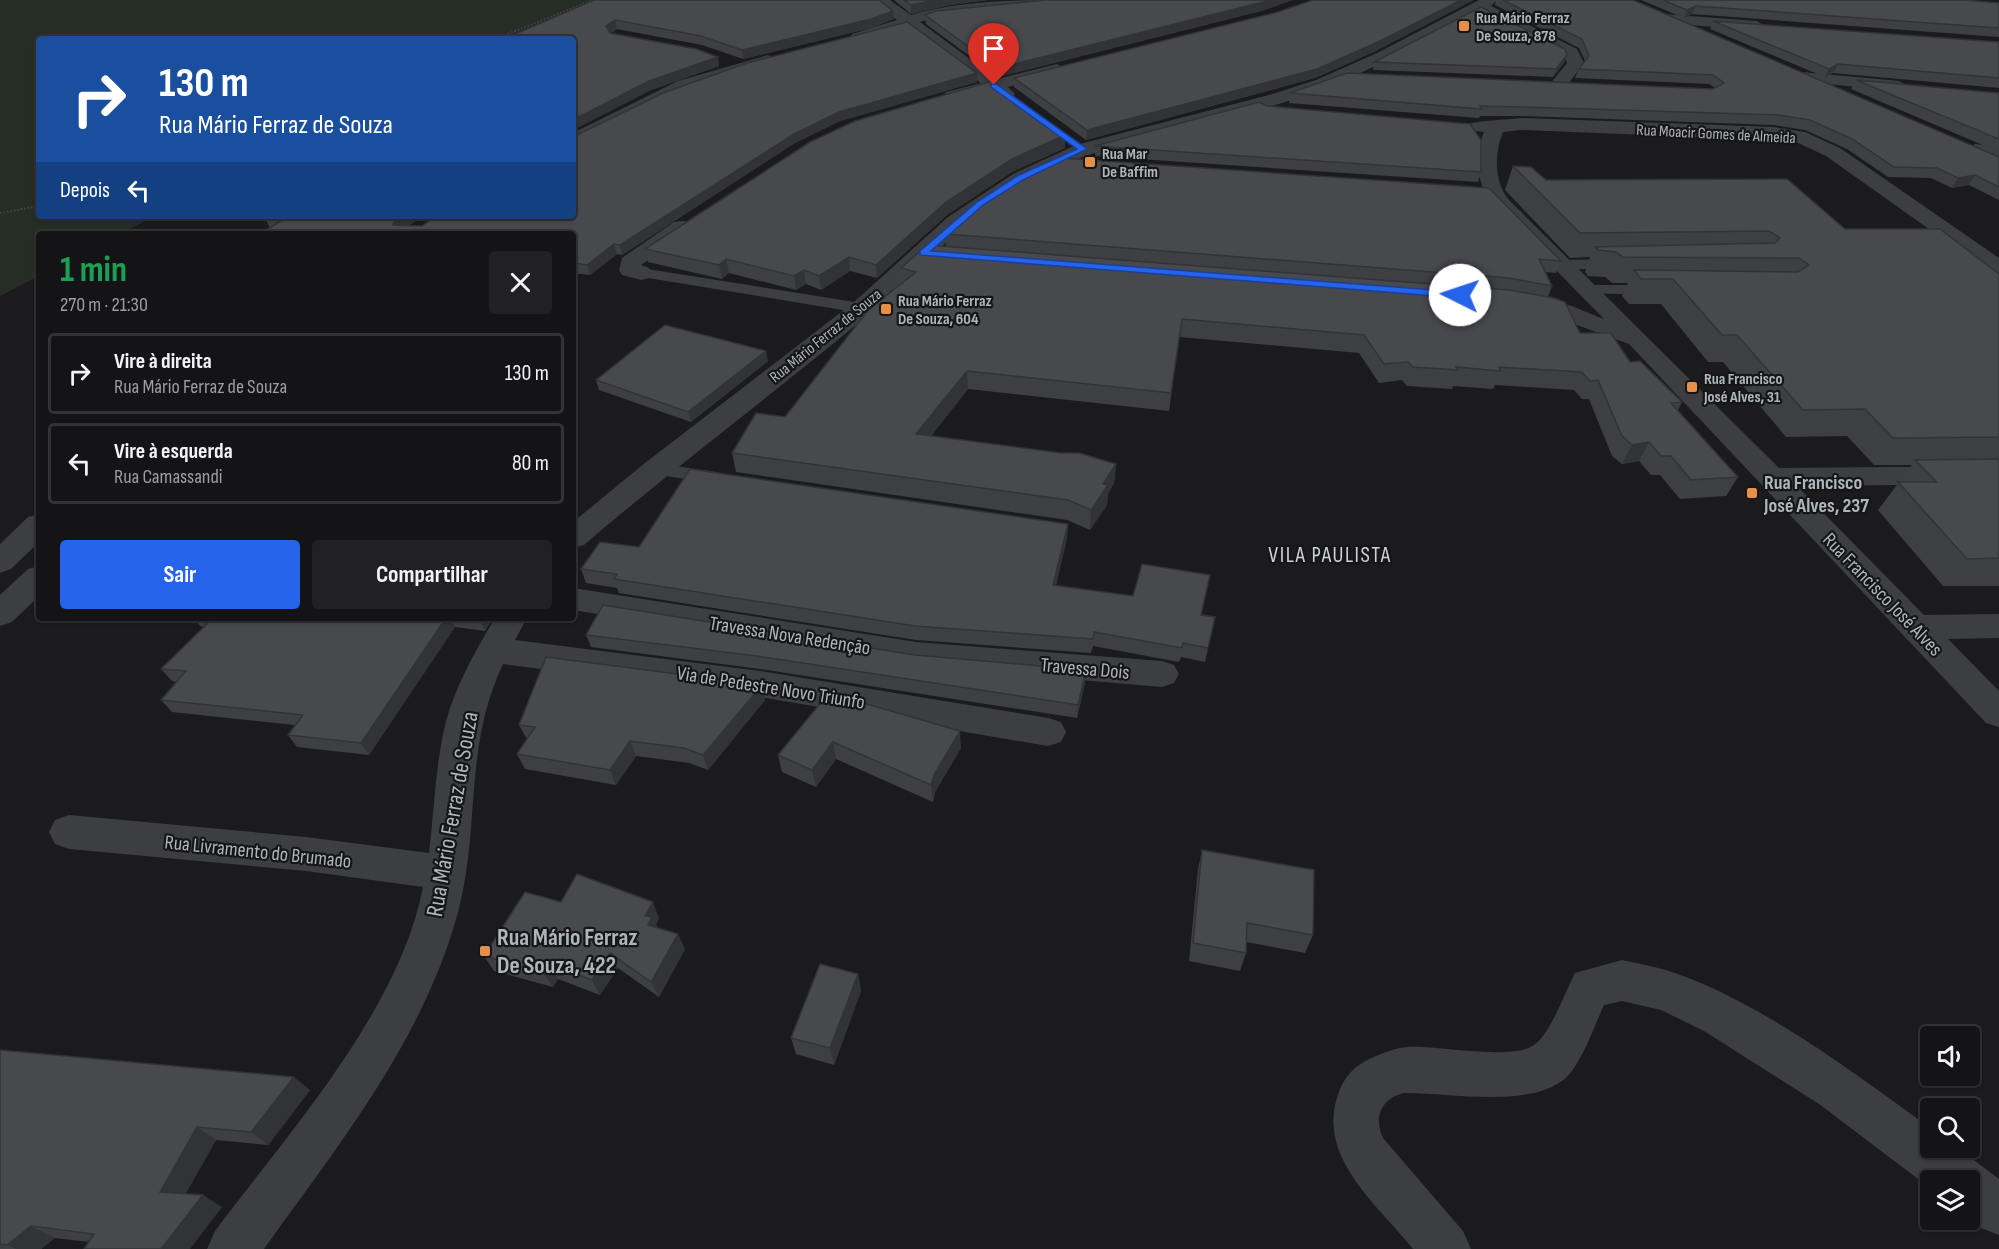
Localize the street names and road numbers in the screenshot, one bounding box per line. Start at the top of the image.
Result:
street label: Rua Moacir Gomes de Almeida [1636,121,1796,148]
street label: Rua Mário Ferraz de Souza [766,285,886,387]
street label: Rua Francisco José Alves [1817,528,1947,661]
street label: Travessa Nova Redenção [708,611,872,661]
street label: Travessa Dois [1039,653,1130,685]
street label: Via de Pedestre Novo Triunfo [675,661,867,715]
street label: Rua Mário Ferraz de Souza [420,709,485,919]
street label: Rua Livramento do Brumado [163,830,352,874]

